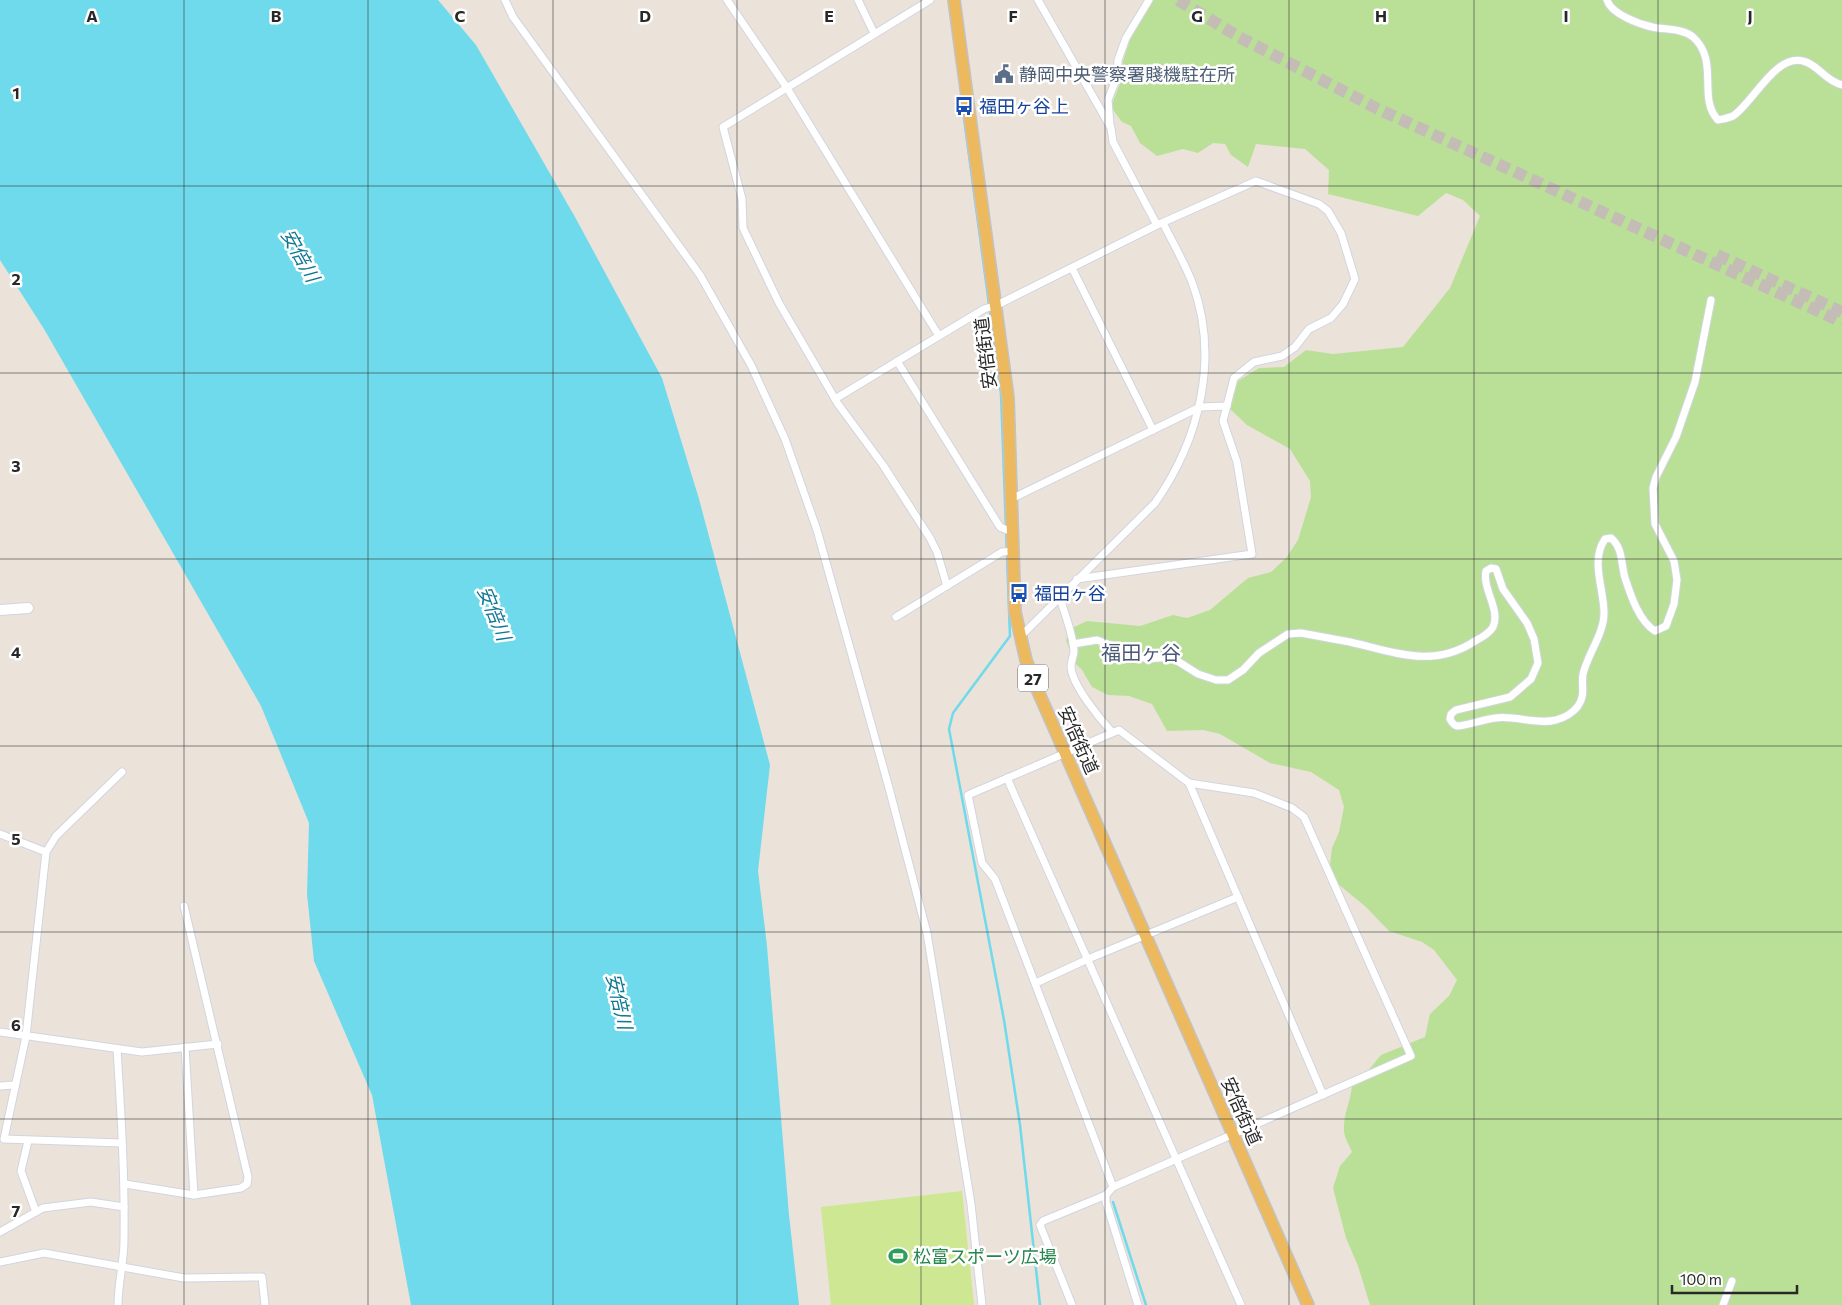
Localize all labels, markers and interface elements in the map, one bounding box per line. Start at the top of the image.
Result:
text: A [86,6,98,25]
text: B [271,6,282,25]
text: C [455,6,466,25]
text: D [639,6,651,25]
text: E [824,6,834,25]
text: F [1008,6,1018,25]
text: G [1191,6,1203,25]
text: H [1375,6,1387,25]
text: I [1563,6,1569,25]
text: J [1747,6,1753,25]
public building icon: 静岡中央警察署賤機駐在所 [993,63,1015,85]
place label: 静岡中央警察署賤機駐在所 [1019,63,1235,85]
text: 1 [12,83,20,102]
bus stop icon: 福田ヶ谷上 [953,95,975,117]
place label: 福田ヶ谷上 [979,95,1069,117]
water label: 安倍川 [277,224,326,287]
text: 2 [11,269,21,288]
street label: 安倍街道 [970,316,1000,390]
text: 3 [11,456,21,475]
water label: 安倍川 [474,582,517,646]
bus stop icon: 福田ヶ谷 [1008,582,1030,604]
place label: 福田ヶ谷 [1034,582,1106,604]
district label: 福田ヶ谷 [1101,640,1181,664]
text: 4 [11,642,21,661]
road number: 27 [1018,664,1048,691]
street label: 安倍街道 [1054,703,1104,777]
text: 5 [11,829,21,848]
water label: 安倍川 [602,971,638,1033]
text: 6 [11,1015,21,1034]
street label: 安倍街道 [1217,1074,1267,1148]
text: 7 [12,1201,21,1220]
sports icon: 松富スポーツ広場 [887,1245,909,1267]
place label: 松富スポーツ広場 [913,1245,1057,1267]
scale bar [1672,1262,1797,1294]
text: 100 m [1680,1270,1722,1288]

